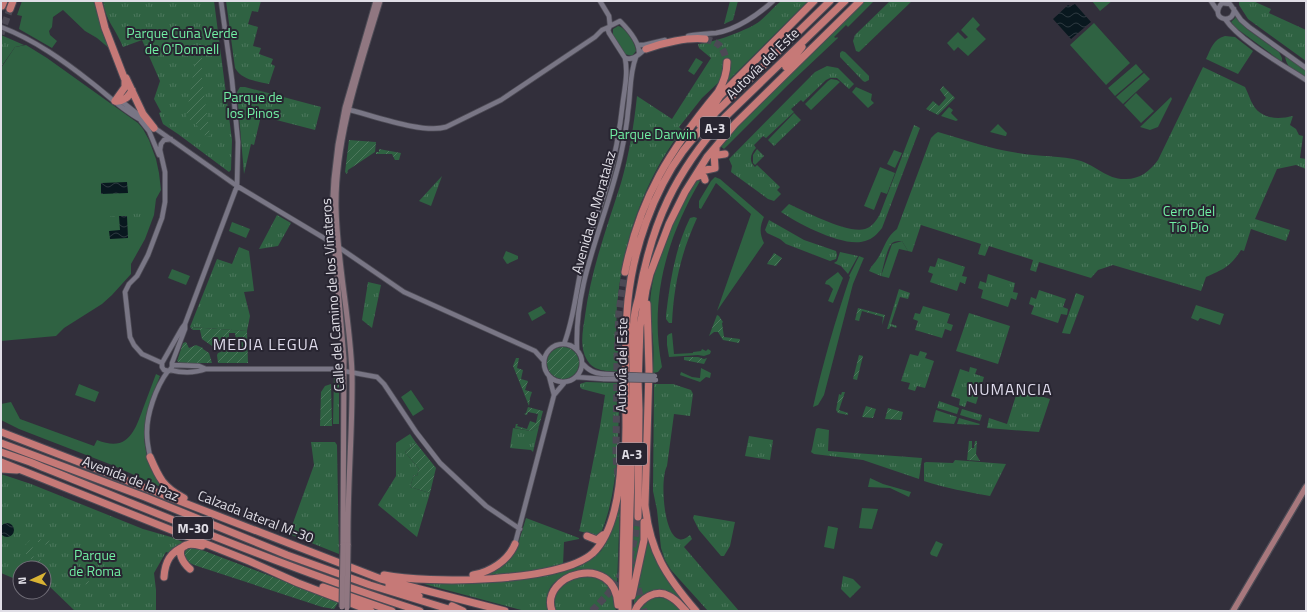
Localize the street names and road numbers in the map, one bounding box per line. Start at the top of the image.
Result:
street label: Autovía del Este [721,22,803,104]
road number: A-3 [700,117,730,139]
street label: Avenida de Moratalaz [565,148,621,276]
street label: Calle del Camino de los Vinateros [315,198,349,392]
street label: Autovía del Este [610,317,632,413]
road number: A-3 [617,443,647,465]
street label: Avenida de la Paz [79,450,183,506]
street label: Calzada lateral M-30 [195,484,317,548]
road number: M-30 [173,517,213,539]

